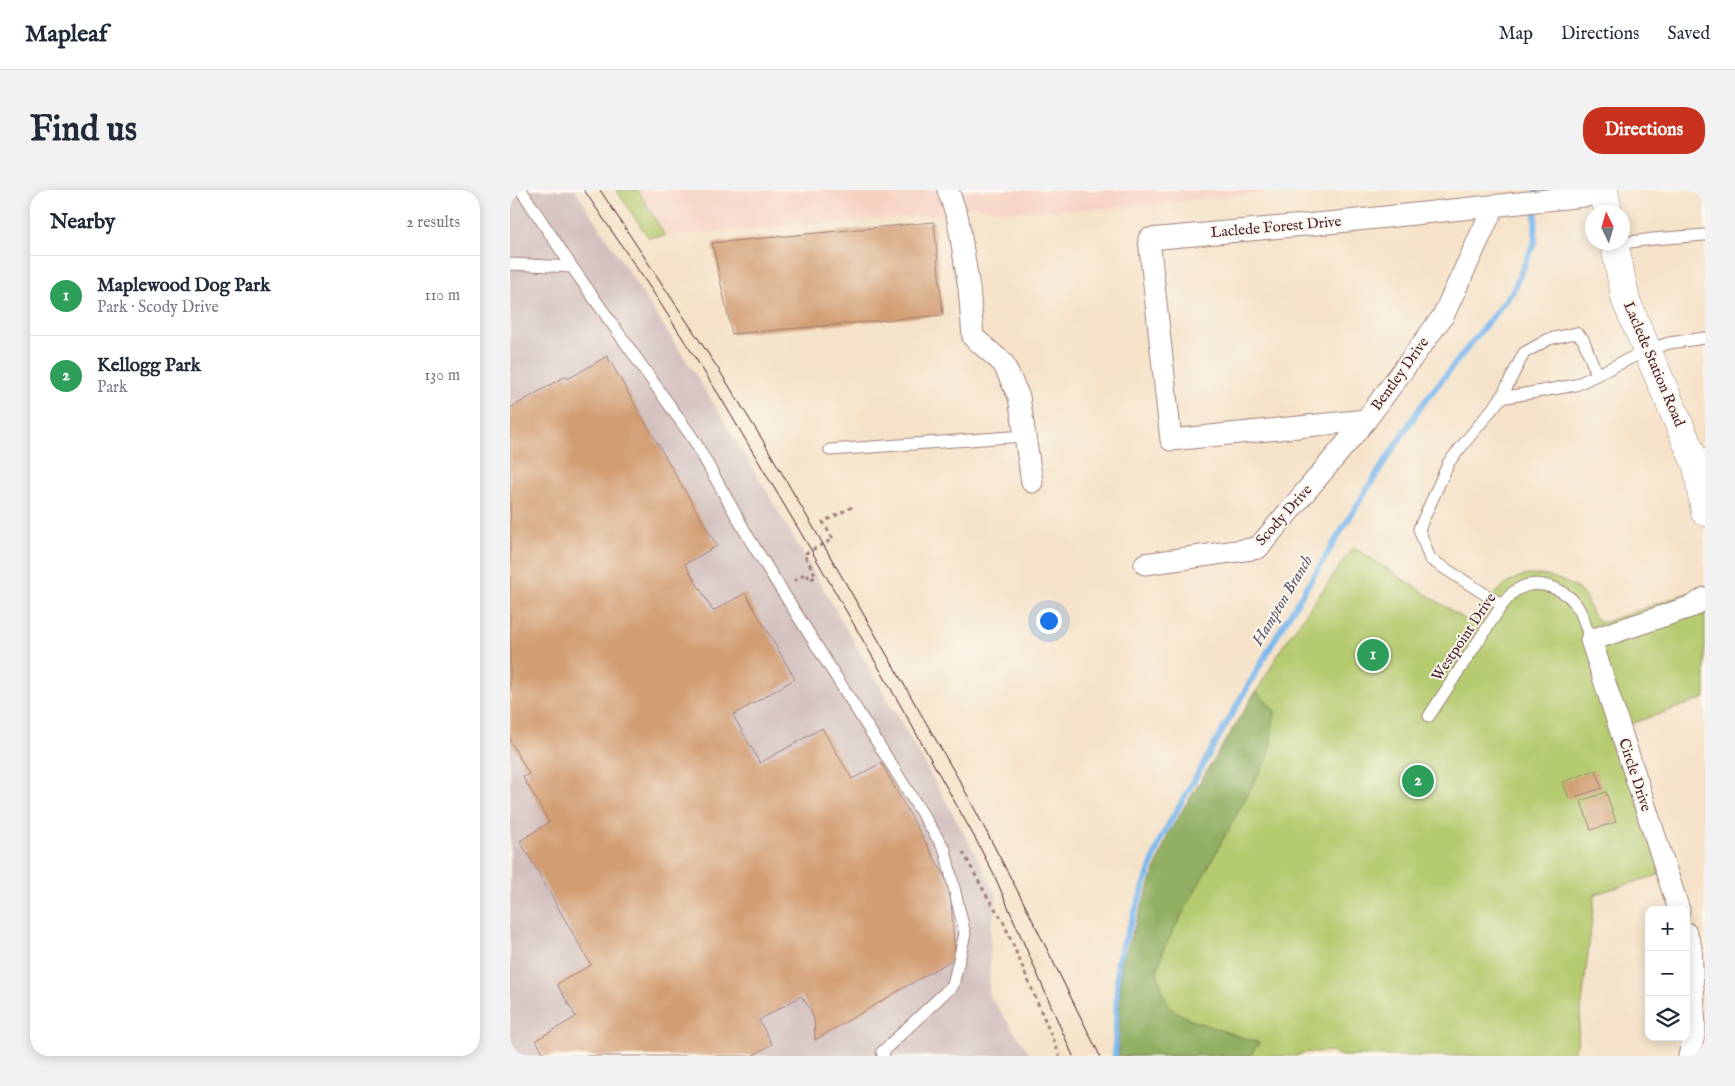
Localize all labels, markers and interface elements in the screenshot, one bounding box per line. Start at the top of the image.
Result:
text: Mapleaf [25,19,107,50]
text: Map [1499,23,1533,46]
text: Directions [1561,23,1639,46]
text: Saved [1667,23,1710,46]
button: Directions [1583,107,1705,154]
text: Find us [30,108,137,153]
north arrow [1585,205,1630,250]
text: Nearby [50,209,115,236]
street label: Laclede Forest Drive [1210,212,1342,242]
text: 2 results [406,213,460,233]
text: Maplewood Dog Park [97,274,270,298]
text: 1 [63,286,69,306]
text: 110 m [424,286,460,306]
text: Park · Scody Drive [97,298,219,318]
street label: Laclede Station Road [1619,298,1689,430]
street label: Bentley Drive [1367,333,1433,415]
text: Kellogg Park [97,354,201,378]
text: 2 [62,366,70,386]
text: 130 m [424,366,460,386]
text: Park [97,378,127,398]
street label: Scody Drive [1252,480,1316,550]
water label: Hampton Branch [1248,552,1318,650]
street label: Westpoint Drive [1428,589,1501,685]
your location [1036,608,1062,634]
pin: 1 [1357,636,1389,674]
street label: Circle Drive [1614,736,1656,814]
pin: 2 [1402,762,1434,800]
map controls [1645,906,1690,1041]
button: + [1645,906,1690,951]
button: − [1645,951,1690,996]
button: layers [1645,996,1690,1041]

